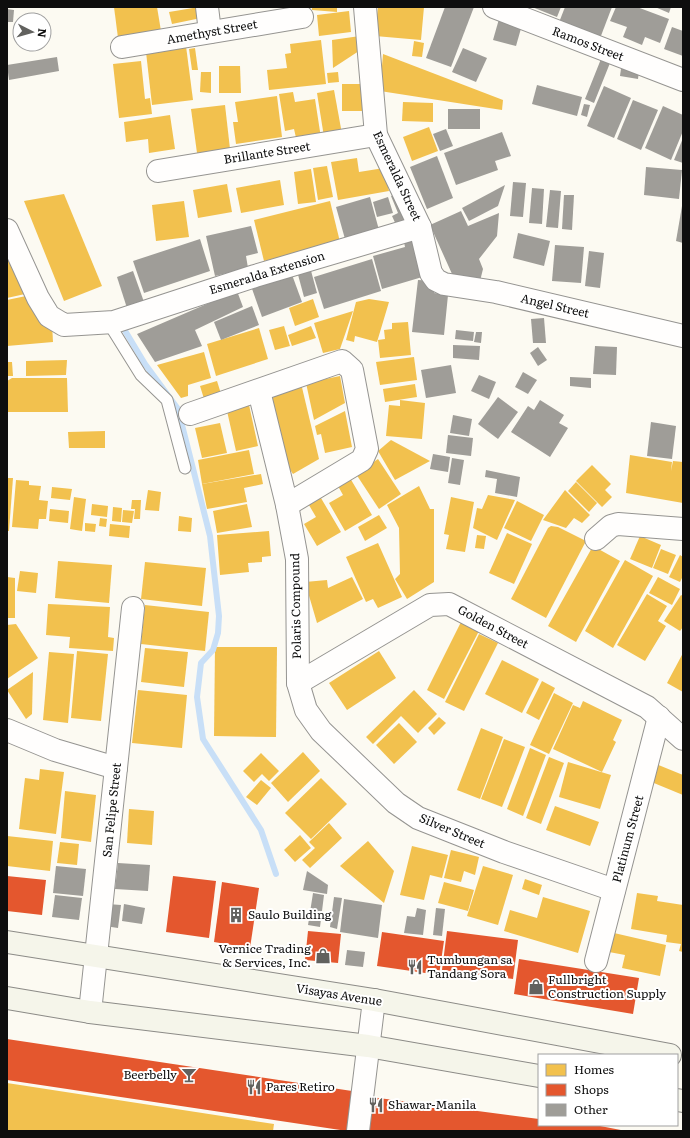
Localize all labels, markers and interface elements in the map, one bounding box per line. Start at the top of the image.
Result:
north arrow [12,12,52,52]
street label: Amethyst Street [165,14,259,48]
street label: Ramos Street [550,21,627,65]
text: N [35,28,51,39]
street label: Esmeralda Street [369,128,427,224]
street label: Brillante Street [222,136,312,168]
street label: Esmeralda Extension [207,246,327,298]
street label: Angel Street [519,288,591,322]
street label: Polaris Compound [285,552,305,659]
street label: Golden Street [455,600,532,652]
street label: San Felipe Street [97,762,125,858]
street label: Platinum Street [607,793,647,884]
street label: Silver Street [417,808,488,852]
place label: Saulo Building [248,905,332,923]
building icon: Saulo Building [227,906,245,924]
place label: Vernice Trading & Services, Inc. [218,939,311,971]
shop icon: Vernice Trading & Services, Inc. [314,947,332,965]
place label: Tumbungan sa Tandang Sora [427,950,513,982]
restaurant icon: Tumbungan sa Tandang Sora [406,958,424,976]
place label: Fullbright Construction Supply [548,970,666,1002]
street label: Visayas Avenue [295,978,384,1010]
shop icon: Fullbright Construction Supply [527,978,545,996]
legend [538,1054,678,1126]
text: Homes [574,1060,614,1078]
place label: Beerbelly [123,1065,177,1083]
bar icon: Beerbelly [180,1066,198,1084]
place label: Pares Retiro [266,1077,335,1095]
restaurant icon: Pares Retiro [245,1078,263,1096]
text: Shops [574,1080,609,1098]
place label: Shawar-Manila [388,1095,477,1113]
restaurant icon: Shawar-Manila [367,1096,385,1114]
text: Other [574,1100,608,1118]

